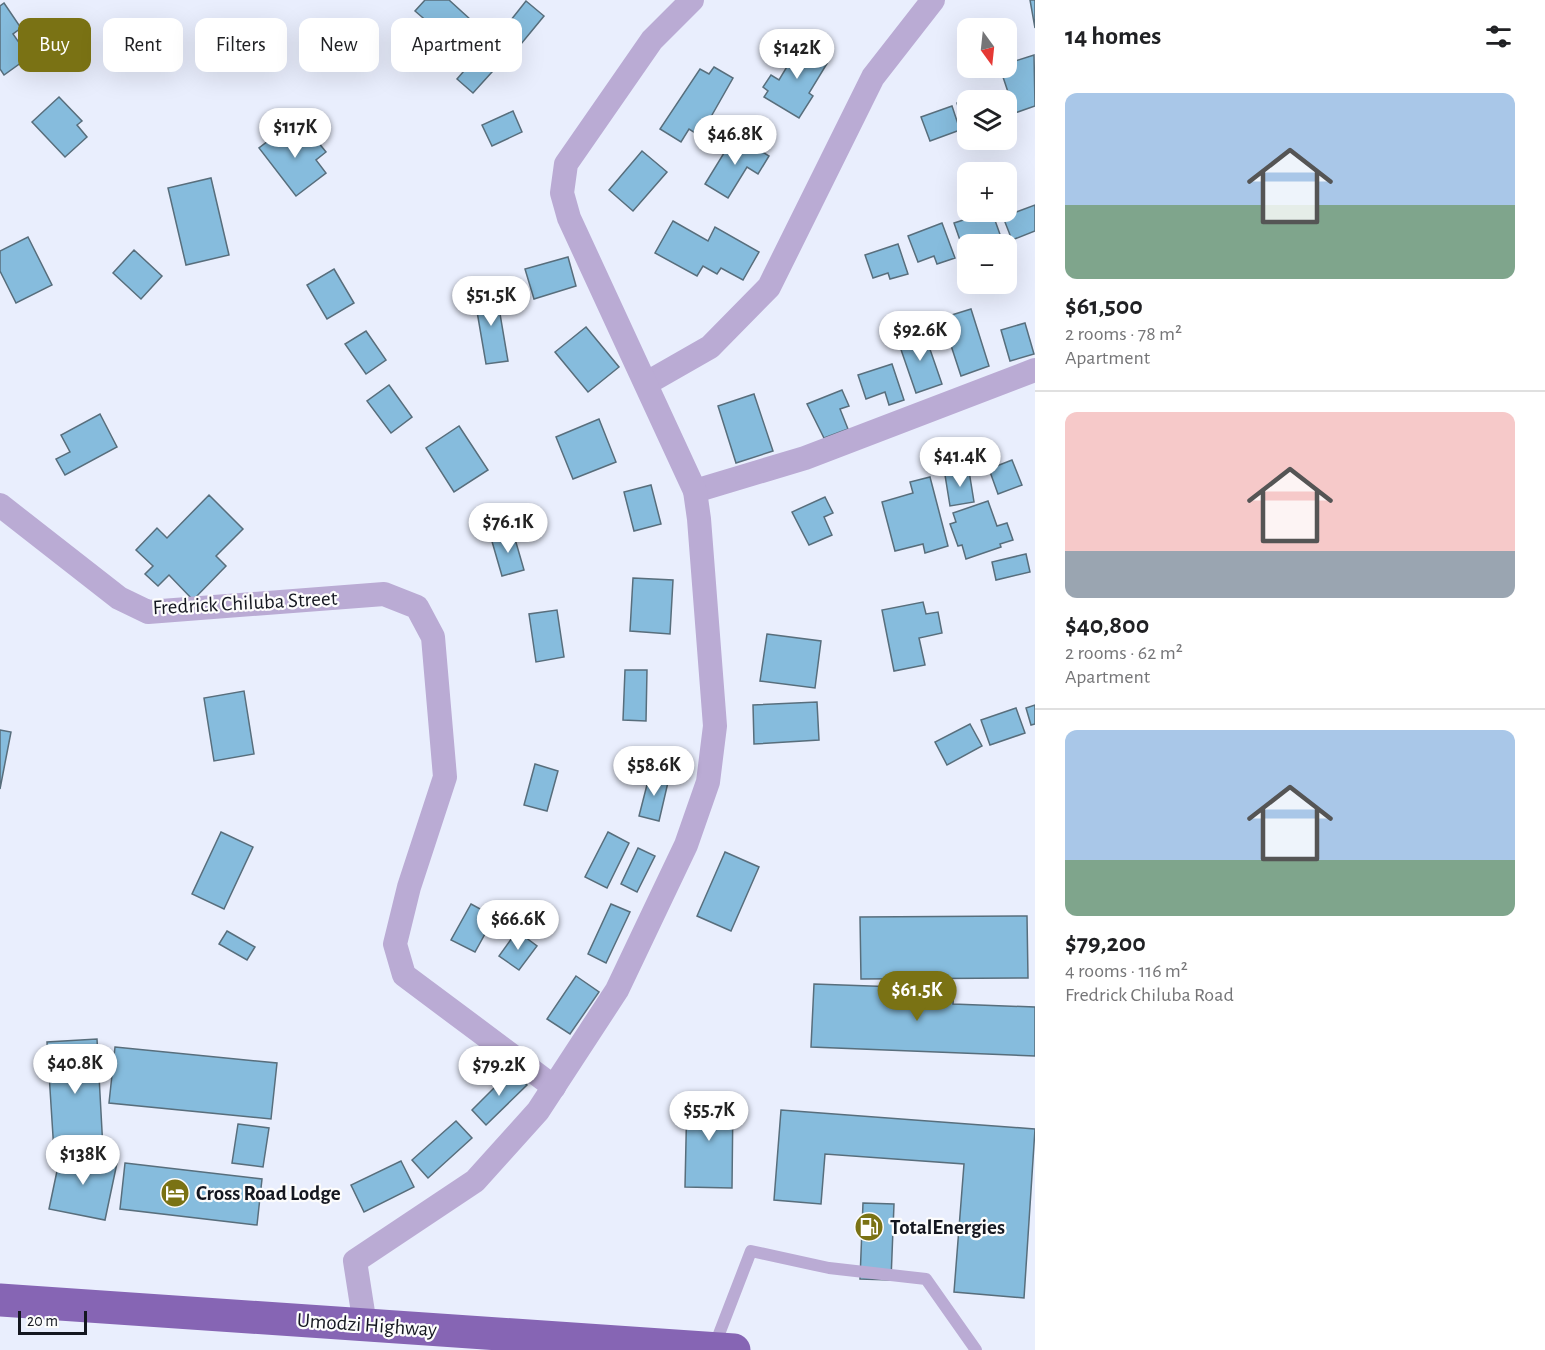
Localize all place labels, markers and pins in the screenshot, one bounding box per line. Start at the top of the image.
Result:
pin: $142K [755,29,839,80]
pin: $117K [253,108,337,159]
pin: $46.8K [686,115,784,166]
pin: $51.5K [442,276,540,327]
pin: $92.6K [871,311,969,362]
pin: $41.4K [911,437,1009,488]
pin: $76.1K [459,503,557,554]
pin: $58.6K [605,746,703,797]
pin: $66.6K [469,900,567,951]
pin: $61.5K [868,971,966,1022]
pin: $40.8K [26,1044,124,1095]
pin: $79.2K [450,1046,548,1097]
pin: $55.7K [660,1091,758,1142]
pin: $138K [41,1135,125,1186]
hotel icon: Cross Road Lodge [159,1177,191,1209]
place label: Cross Road Lodge [196,1183,341,1204]
fuel station icon: TotalEnergies [853,1211,885,1243]
place label: TotalEnergies [890,1217,1005,1238]

